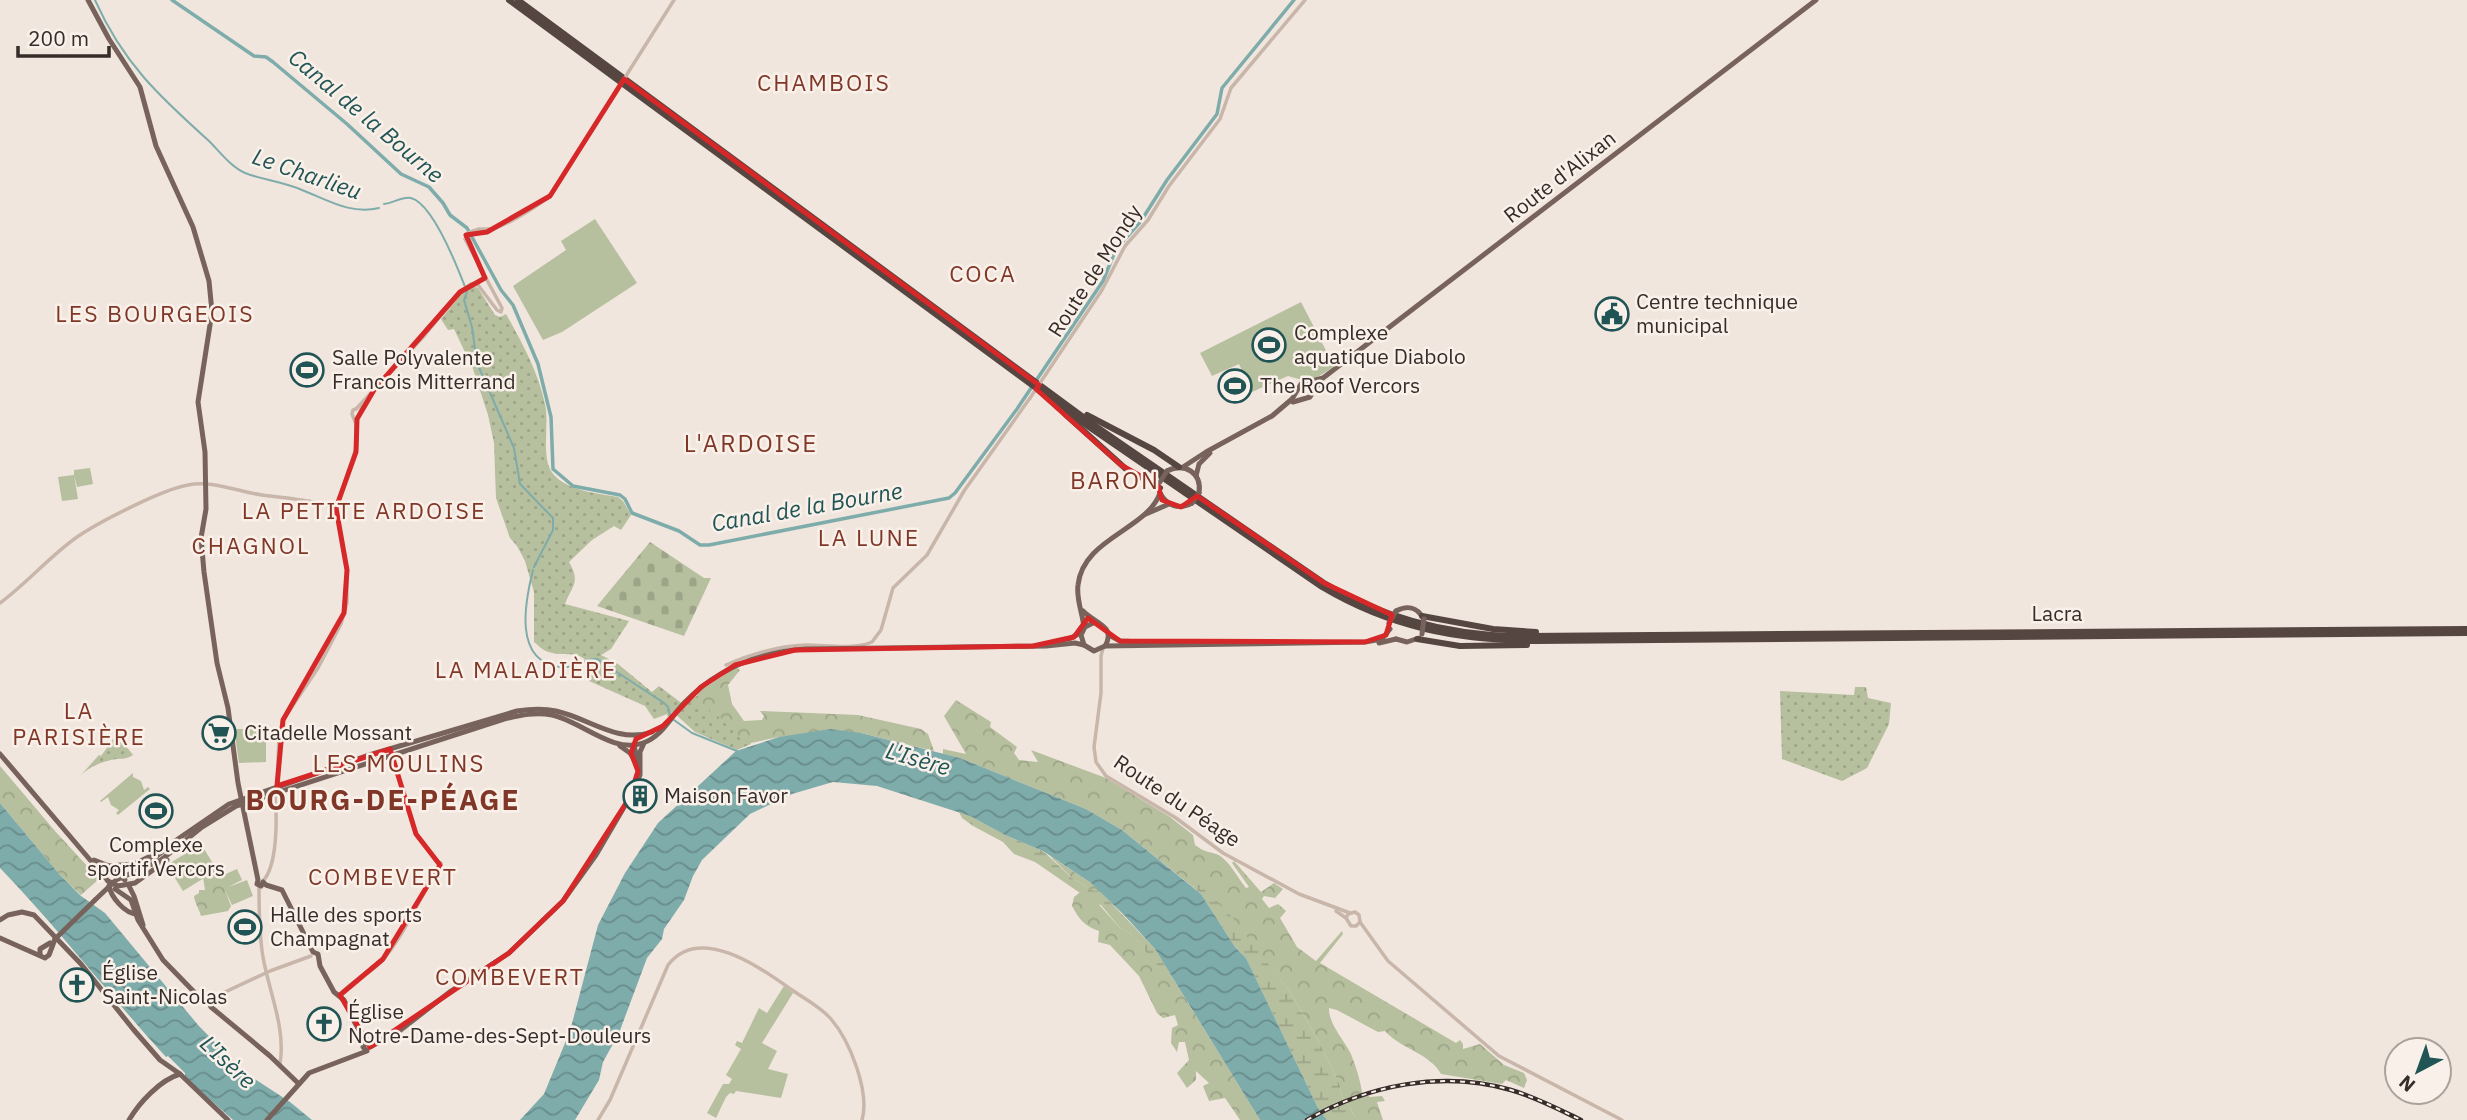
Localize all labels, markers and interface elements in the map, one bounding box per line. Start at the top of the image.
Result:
scale bar [18,14,108,58]
text: 200 m [28,24,89,52]
water label: Canal de la Bourne [283,42,451,189]
district label: CHAMBOIS [757,67,891,97]
street label: Route d'Alixan [1498,124,1621,229]
water label: Le Charlieu [249,140,366,206]
street label: Route de Mondy [1041,198,1148,342]
district label: COCA [949,258,1017,288]
place label: Centre technique municipal [1636,287,1798,339]
public building icon: Centre technique municipal [1593,295,1631,333]
district label: LES BOURGEOIS [55,298,255,328]
place label: Complexe aquatique Diabolo [1294,318,1466,370]
sports icon: Complexe aquatique Diabolo [1250,326,1288,364]
place label: Salle Polyvalente Francois Mitterrand [332,343,516,395]
sports icon: Salle Polyvalente Francois Mitterrand [288,351,326,389]
sports icon: The Roof Vercors [1216,367,1254,405]
place label: The Roof Vercors [1260,371,1420,399]
district label: L'ARDOISE [684,427,818,459]
district label: BARON [1070,464,1160,496]
water label: Canal de la Bourne [709,474,905,538]
district label: LA PETITE ARDOISE [242,495,486,525]
district label: LA LUNE [818,522,920,552]
district label: CHAGNOL [192,530,311,560]
street label: Lacra [2031,599,2083,627]
district label: LA MALADIÈRE [435,654,617,684]
district label: LA PARISIÈRE [12,695,146,751]
supermarket icon: Citadelle Mossant [200,714,238,752]
place label: Citadelle Mossant [244,718,412,746]
water label: L'Isère [883,735,954,782]
district label: LES MOULINS [313,747,485,779]
street label: Route du Péage [1109,747,1246,853]
building icon: Maison Favor [621,777,659,815]
district label: BOURG-DE-PÉAGE [245,781,521,818]
place label: Maison Favor [664,781,788,809]
sports icon: Complexe sportif Vercors [137,792,175,830]
place label: Complexe sportif Vercors [87,830,225,882]
district label: COMBEVERT [308,861,458,891]
place label: Halle des sports Champagnat [270,900,422,952]
sports icon: Halle des sports Champagnat [226,908,264,946]
place label: Église Saint-Nicolas [102,958,227,1010]
district label: COMBEVERT [435,961,585,991]
church icon: Église Saint-Nicolas [58,966,96,1004]
place label: Église Notre-Dame-des-Sept-Douleurs [348,997,651,1049]
church icon: Église Notre-Dame-des-Sept-Douleurs [305,1005,343,1043]
water label: L'Isère [194,1028,263,1095]
north arrow [2383,1036,2453,1106]
text: N [2394,1070,2420,1097]

